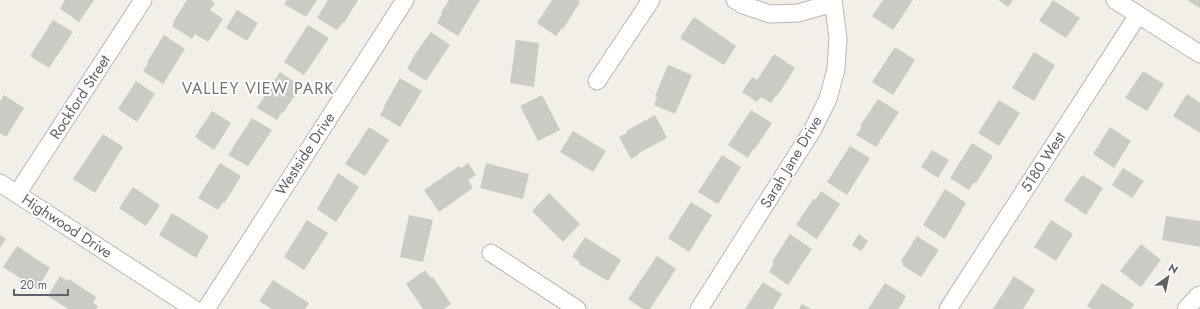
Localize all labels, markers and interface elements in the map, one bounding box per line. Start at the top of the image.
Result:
street label: Rockford Street [44,50,116,144]
district label: VALLEY VIEW PARK [182,77,334,100]
street label: Westside Drive [270,108,340,200]
street label: Sarah Jane Drive [755,111,827,212]
street label: 5180 West [1015,127,1071,196]
street label: Highwood Drive [18,189,117,264]
north arrow [1148,257,1188,297]
text: N [1165,260,1181,278]
scale bar [14,271,68,297]
text: 20 m [20,276,47,294]

